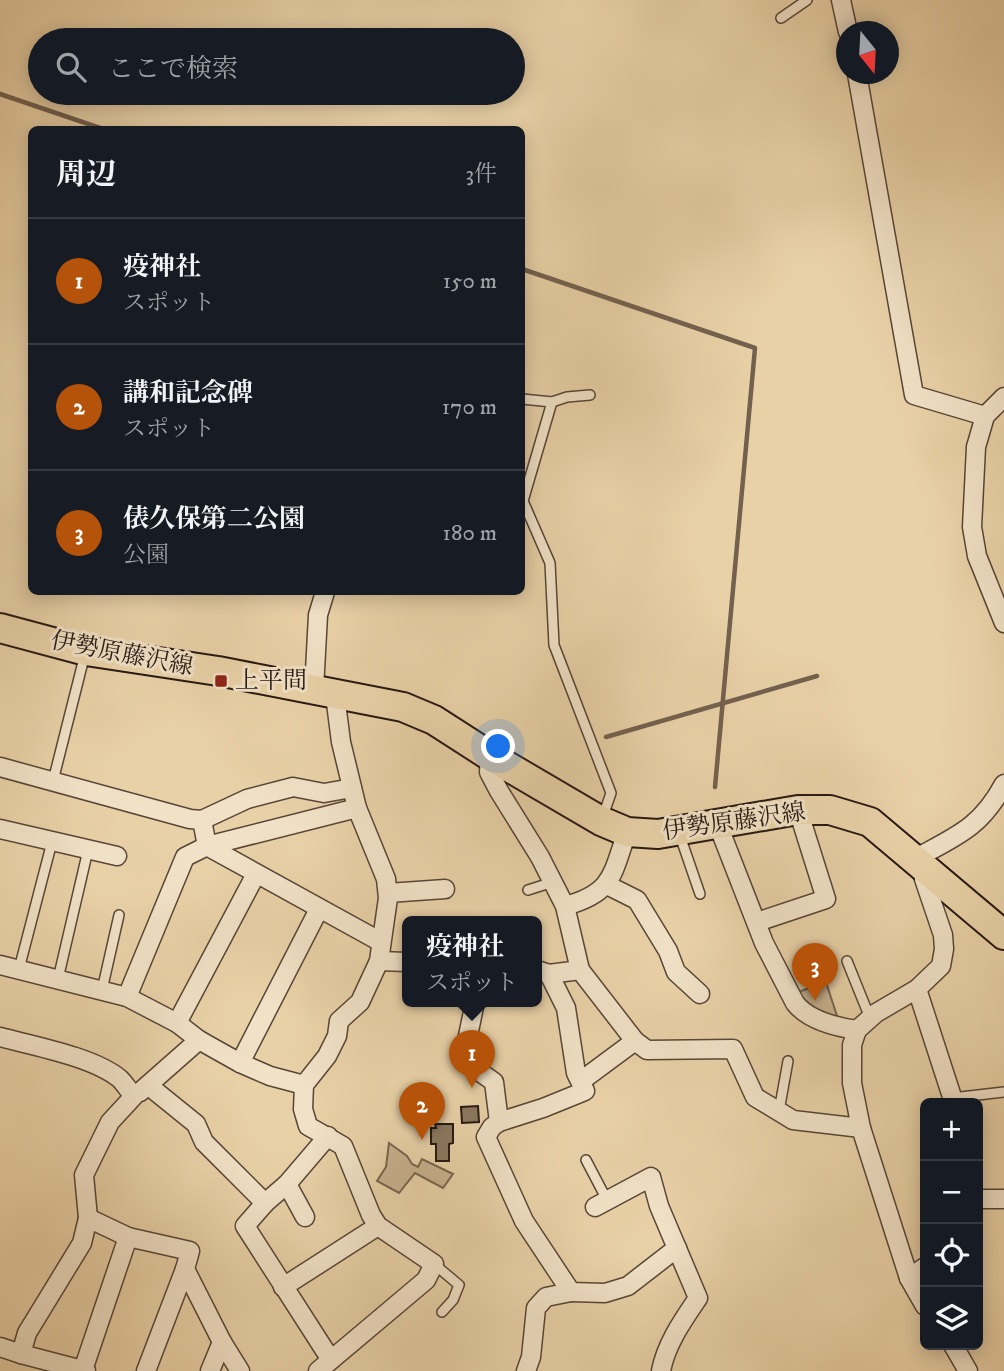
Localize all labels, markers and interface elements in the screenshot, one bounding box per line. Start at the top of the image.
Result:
north arrow [836,21,899,84]
search box [28,28,525,105]
icon: search [52,48,90,86]
text: ここで検索 [108,53,238,86]
text: 周辺 [56,157,116,194]
text: 3件 [465,160,497,189]
text: 疫神社 [123,251,201,284]
text: 1 [75,267,83,296]
text: 150 m [443,267,497,296]
text: スポット [123,289,215,318]
text: 講和記念碑 [123,377,253,410]
text: 2 [73,393,85,422]
text: 170 m [442,393,497,422]
text: スポット [123,415,215,444]
text: 俵久保第二公園 [123,503,305,536]
text: 3 [75,519,83,548]
text: 180 m [442,519,497,548]
text: 公園 [123,541,169,570]
street label: 伊勢原藤沢線 [48,626,196,682]
place label: 上平間 [235,666,307,696]
marker: 上平間 [213,673,229,689]
your location [481,729,515,763]
street label: 伊勢原藤沢線 [661,797,807,847]
popup [402,916,542,1007]
text: 疫神社 [426,931,504,964]
pin: 3 [792,943,838,1001]
text: スポット [426,969,518,998]
pin: 1 [449,1030,495,1088]
pin: 2 [399,1082,445,1140]
map controls [920,1098,983,1350]
button: + [920,1098,983,1161]
button: − [920,1161,983,1224]
button: locate [920,1224,983,1287]
button: layers [920,1287,983,1350]

